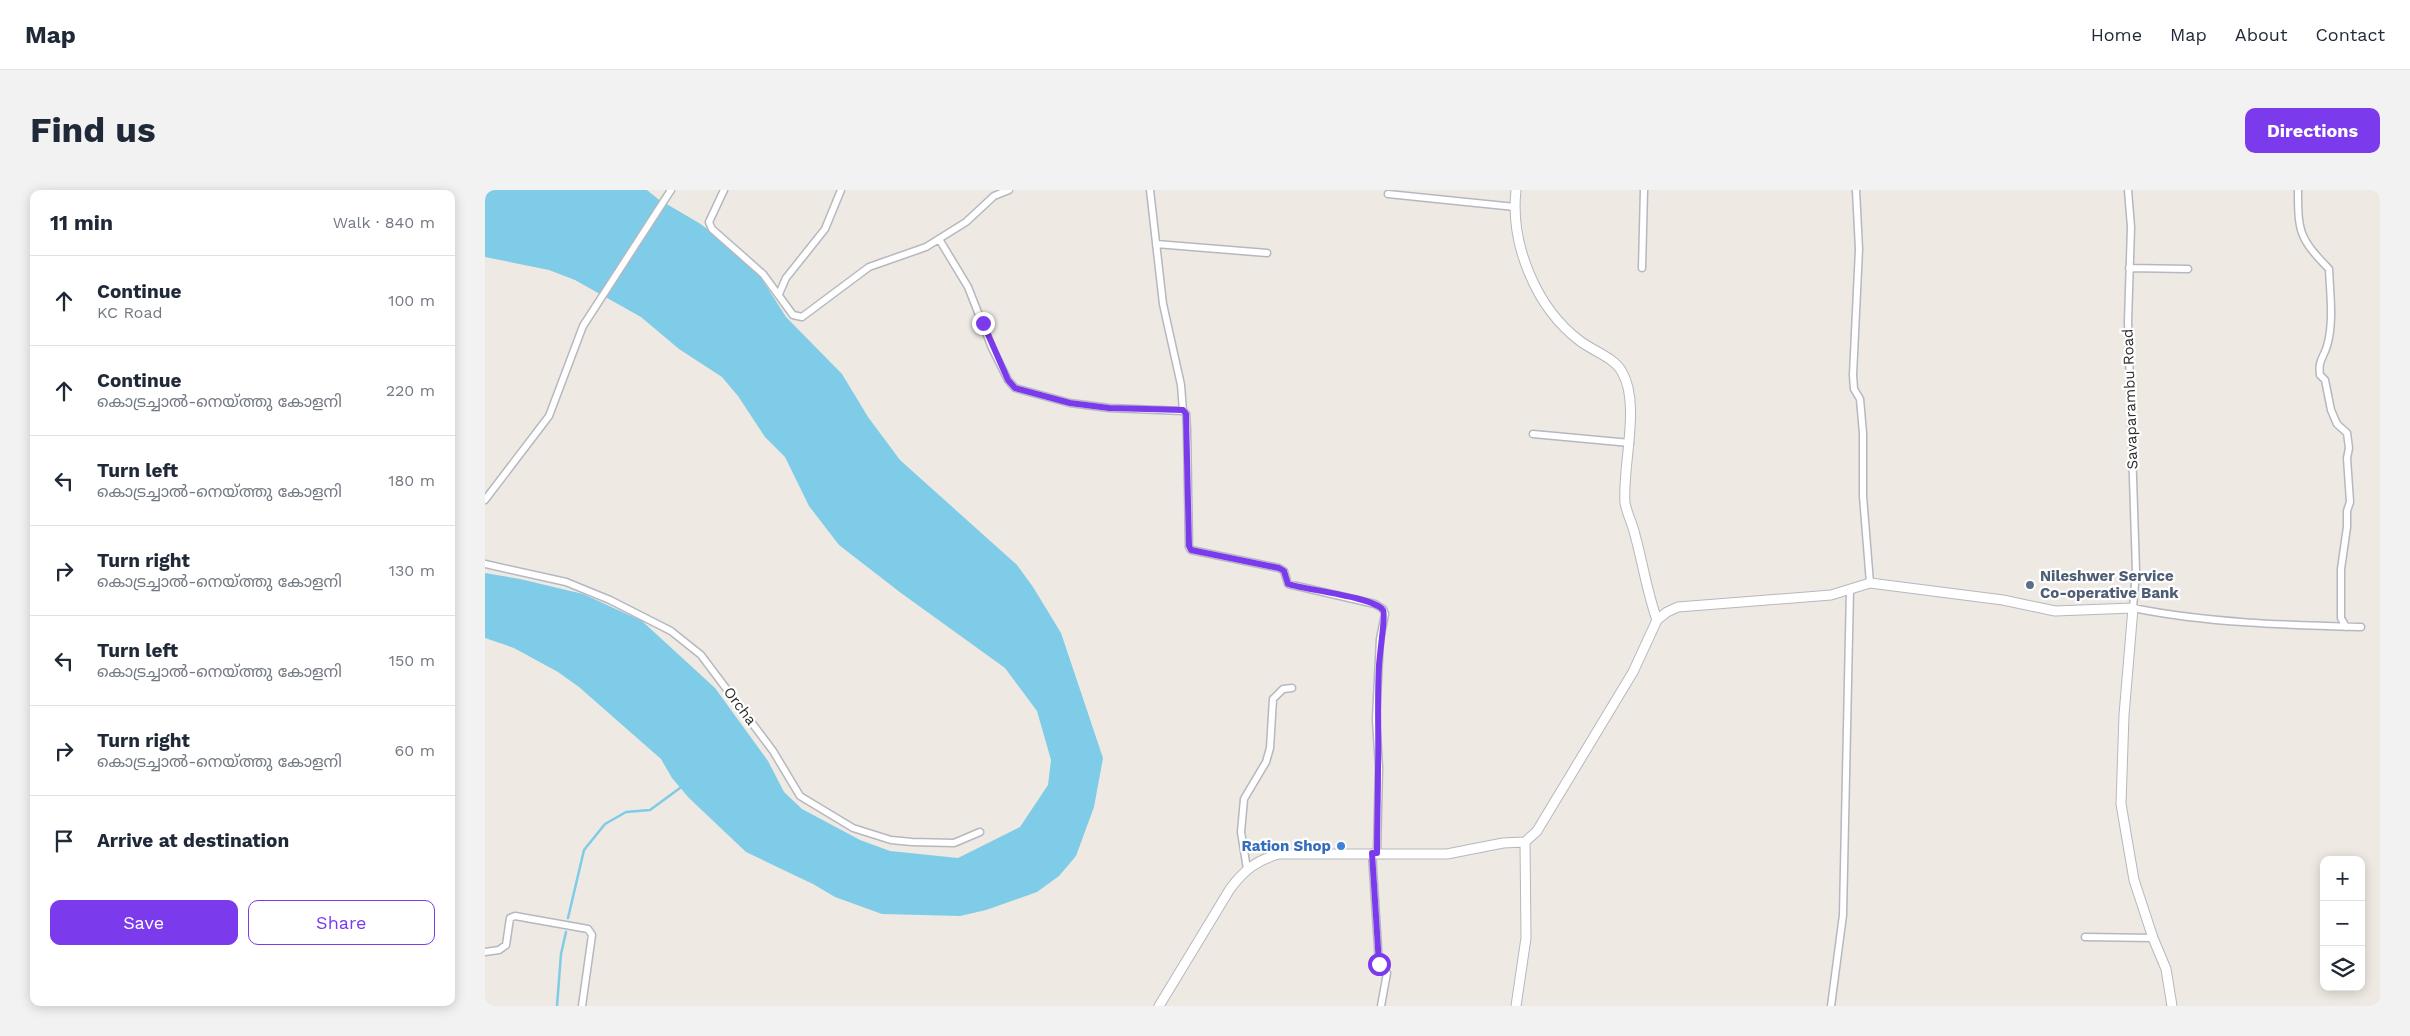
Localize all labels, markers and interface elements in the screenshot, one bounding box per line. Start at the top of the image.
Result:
text: Map [25,21,76,49]
text: Home [2091,24,2142,45]
text: Map [2170,24,2207,45]
text: About [2235,24,2287,45]
text: Contact [2315,24,2385,45]
button: Directions [2245,108,2380,153]
text: Find us [30,109,156,151]
text: 11 min [50,210,113,235]
text: Walk · 840 m [333,213,435,232]
text: Continue [97,280,181,303]
icon: ahead [50,287,78,315]
text: 100 m [388,291,435,310]
text: KC Road [97,303,163,322]
route end [972,312,995,335]
street label: Savaparambu Road [2119,328,2141,470]
text: Continue [97,369,181,392]
icon: ahead [50,377,78,405]
text: 220 m [386,381,435,400]
text: കൊട്രച്ചാൽ-നെയ്ത്തു കോളനി [97,392,342,411]
text: Turn left [97,459,178,482]
icon: left [50,467,78,495]
text: 180 m [388,471,435,490]
text: കൊട്രച്ചാൽ-നെയ്ത്തു കോളനി [97,482,342,501]
text: Turn right [97,549,190,572]
icon: right [50,557,78,585]
text: 130 m [389,561,435,580]
place label: Nileshwer Service Co-operative Bank [2040,567,2179,602]
text: കൊട്രച്ചാൽ-നെയ്ത്തു കോളനി [97,572,342,591]
marker: Nileshwer Service Co-operative Bank [2024,579,2036,591]
text: Turn left [97,639,178,662]
icon: left [50,647,78,675]
text: 150 m [389,651,435,670]
text: കൊട്രച്ചാൽ-നെയ്ത്തു കോളനി [97,662,342,681]
street label: Orcha [720,683,760,729]
text: Turn right [97,729,190,752]
icon: right [50,737,78,765]
text: 60 m [395,741,435,760]
text: കൊട്രച്ചാൽ-നെയ്ത്തു കോളനി [97,752,342,771]
icon: arrive [50,827,78,855]
text: Arrive at destination [97,829,289,852]
place label: Ration Shop [1241,837,1331,855]
marker: Ration Shop [1335,840,1347,852]
map controls [2320,856,2365,991]
button: + [2320,856,2365,901]
button: Save [50,900,238,945]
button: Share [248,900,435,945]
button: − [2320,901,2365,946]
button: layers [2320,946,2365,991]
route start [1368,953,1391,976]

